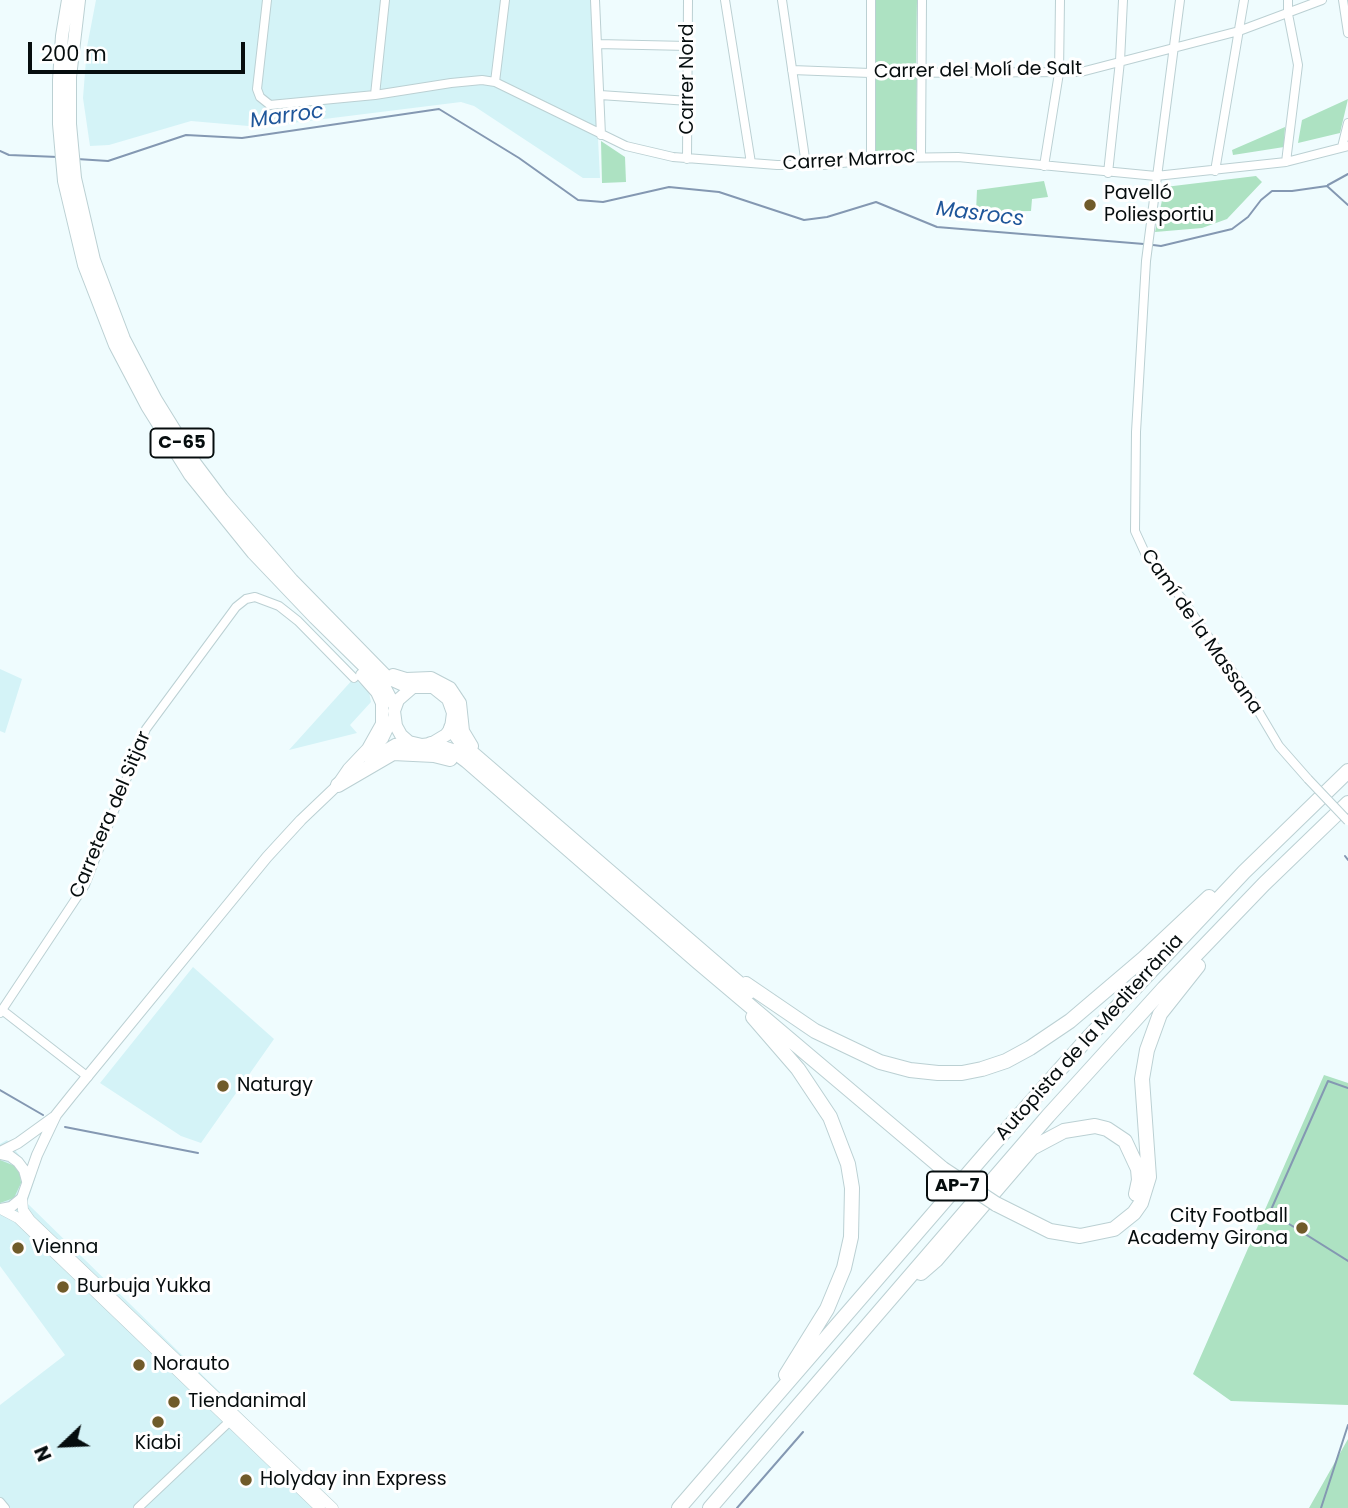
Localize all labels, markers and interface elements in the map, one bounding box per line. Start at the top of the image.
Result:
street label: Carrer Nord [677,23,699,135]
scale bar [32,28,248,72]
text: 200 m [41,39,107,68]
street label: Carrer del Molí de Salt [874,58,1082,84]
water label: Marroc [249,99,325,135]
street label: Carrer Marroc [782,146,916,176]
place label: Pavelló Poliesportiu [1104,183,1214,227]
water label: Masrocs [935,197,1025,233]
marker: Pavelló Poliesportiu [1082,197,1098,213]
road number: C-65 [150,428,214,458]
street label: Camí de la Massana [1135,545,1267,719]
street label: Carretera del Sitjar [66,728,156,902]
street label: Autopista de la Mediterrània [991,930,1189,1146]
place label: Naturgy [237,1075,313,1097]
marker: Naturgy [215,1078,231,1094]
road number: AP-7 [927,1171,987,1200]
place label: City Football Academy Girona [1127,1206,1288,1250]
marker: City Football Academy Girona [1294,1220,1310,1236]
place label: Vienna [32,1237,98,1259]
marker: Vienna [10,1240,26,1256]
place label: Burbuja Yukka [77,1276,211,1298]
marker: Burbuja Yukka [55,1279,71,1295]
place label: Norauto [153,1354,230,1376]
marker: Norauto [131,1357,147,1373]
place label: Tiendanimal [188,1391,307,1413]
marker: Tiendanimal [166,1394,182,1410]
north arrow [28,1410,98,1480]
marker: Kiabi [150,1414,166,1430]
place label: Kiabi [135,1433,181,1455]
text: N [28,1442,58,1465]
place label: Holyday inn Express [260,1469,447,1491]
marker: Holyday inn Express [238,1472,254,1488]

